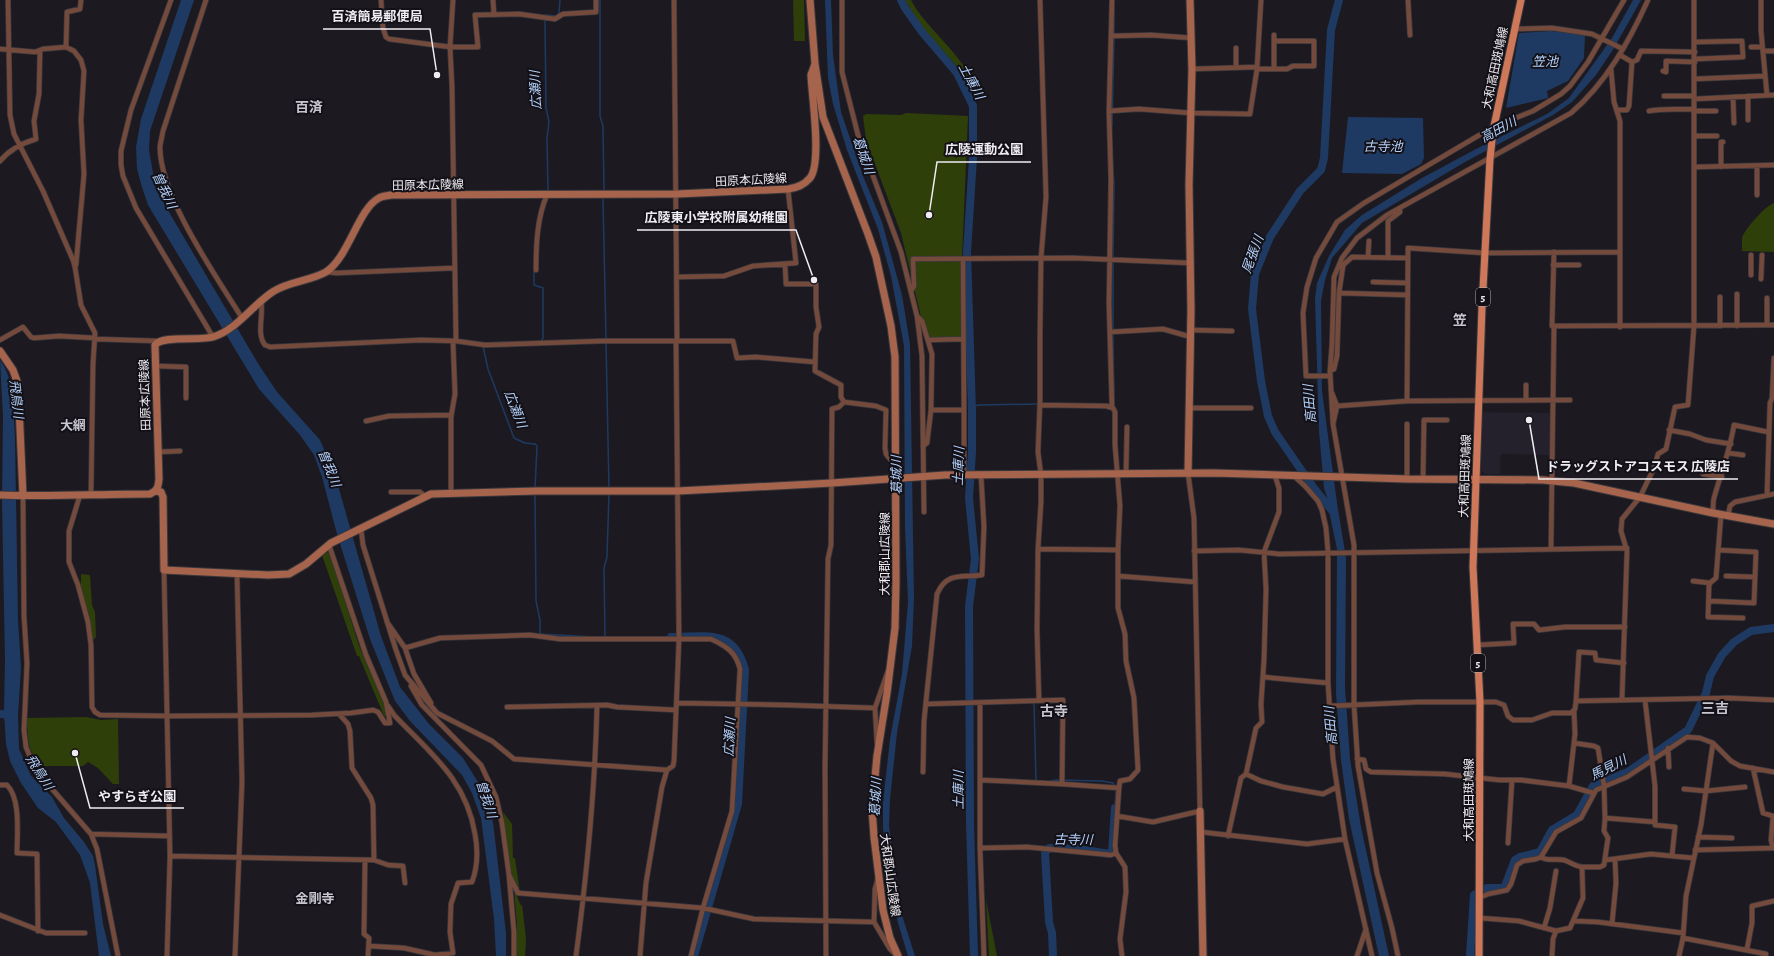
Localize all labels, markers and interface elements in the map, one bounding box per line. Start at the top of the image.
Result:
callout: 百済簡易郵便局 [323,4,430,29]
text: 百済簡易郵便局 [331,9,423,24]
street label: 大和高田斑鳩線 [1479,25,1510,110]
water label: 笠池 [1532,55,1560,69]
water label: 土庫川 [956,61,987,104]
water label: 広瀬川 [528,68,544,110]
district label: 百済 [295,100,323,115]
water label: 高田川 [1478,114,1521,145]
water label: 葛城川 [850,135,877,178]
callout: 広陵運動公園 [937,137,1031,162]
water label: 古寺池 [1363,140,1404,154]
text: 広陵運動公園 [945,142,1023,157]
water label: 曽我川 [150,170,180,213]
street label: 田原本広陵線 [715,171,787,188]
street label: 田原本広陵線 [392,177,464,192]
callout: 広陵東小学校附属幼稚園 [637,205,796,230]
text: 広陵東小学校附属幼稚園 [644,210,788,225]
water label: 尾張川 [1240,232,1267,275]
road number: 5 [1476,288,1490,306]
district label: 笠 [1453,313,1467,328]
street label: 田原本広陵線 [137,359,152,431]
water label: 飛鳥川 [7,379,26,421]
water label: 高田川 [1301,382,1319,424]
water label: 広瀬川 [502,389,529,432]
district label: 大網 [60,418,86,433]
street label: 大和高田斑鳩線 [1457,434,1472,518]
water label: 土庫川 [951,444,967,486]
water label: 曽我川 [315,448,344,491]
water label: 葛城川 [890,453,904,495]
callout: ドラッグストアコスモス 広陵店 [1539,454,1738,479]
text: ドラッグストアコスモス 広陵店 [1546,459,1730,474]
street label: 大和郡山広陵線 [878,512,891,596]
road number: 5 [1471,654,1485,672]
district label: 三吉 [1701,701,1729,716]
district label: 古寺 [1040,704,1068,719]
water label: 高田川 [1322,704,1340,746]
water label: 広瀬川 [722,715,738,757]
water label: 飛鳥川 [23,752,57,794]
water label: 馬見川 [1588,752,1631,783]
street label: 大和高田斑鳩線 [1462,758,1475,842]
water label: 土庫川 [952,769,966,810]
water label: 葛城川 [868,775,884,817]
water label: 曽我川 [473,779,499,822]
callout: やすらぎ公園 [90,783,184,808]
text: やすらぎ公園 [98,789,176,804]
street label: 大和郡山広陵線 [878,832,903,917]
water label: 古寺川 [1053,833,1095,847]
district label: 金剛寺 [295,892,335,906]

